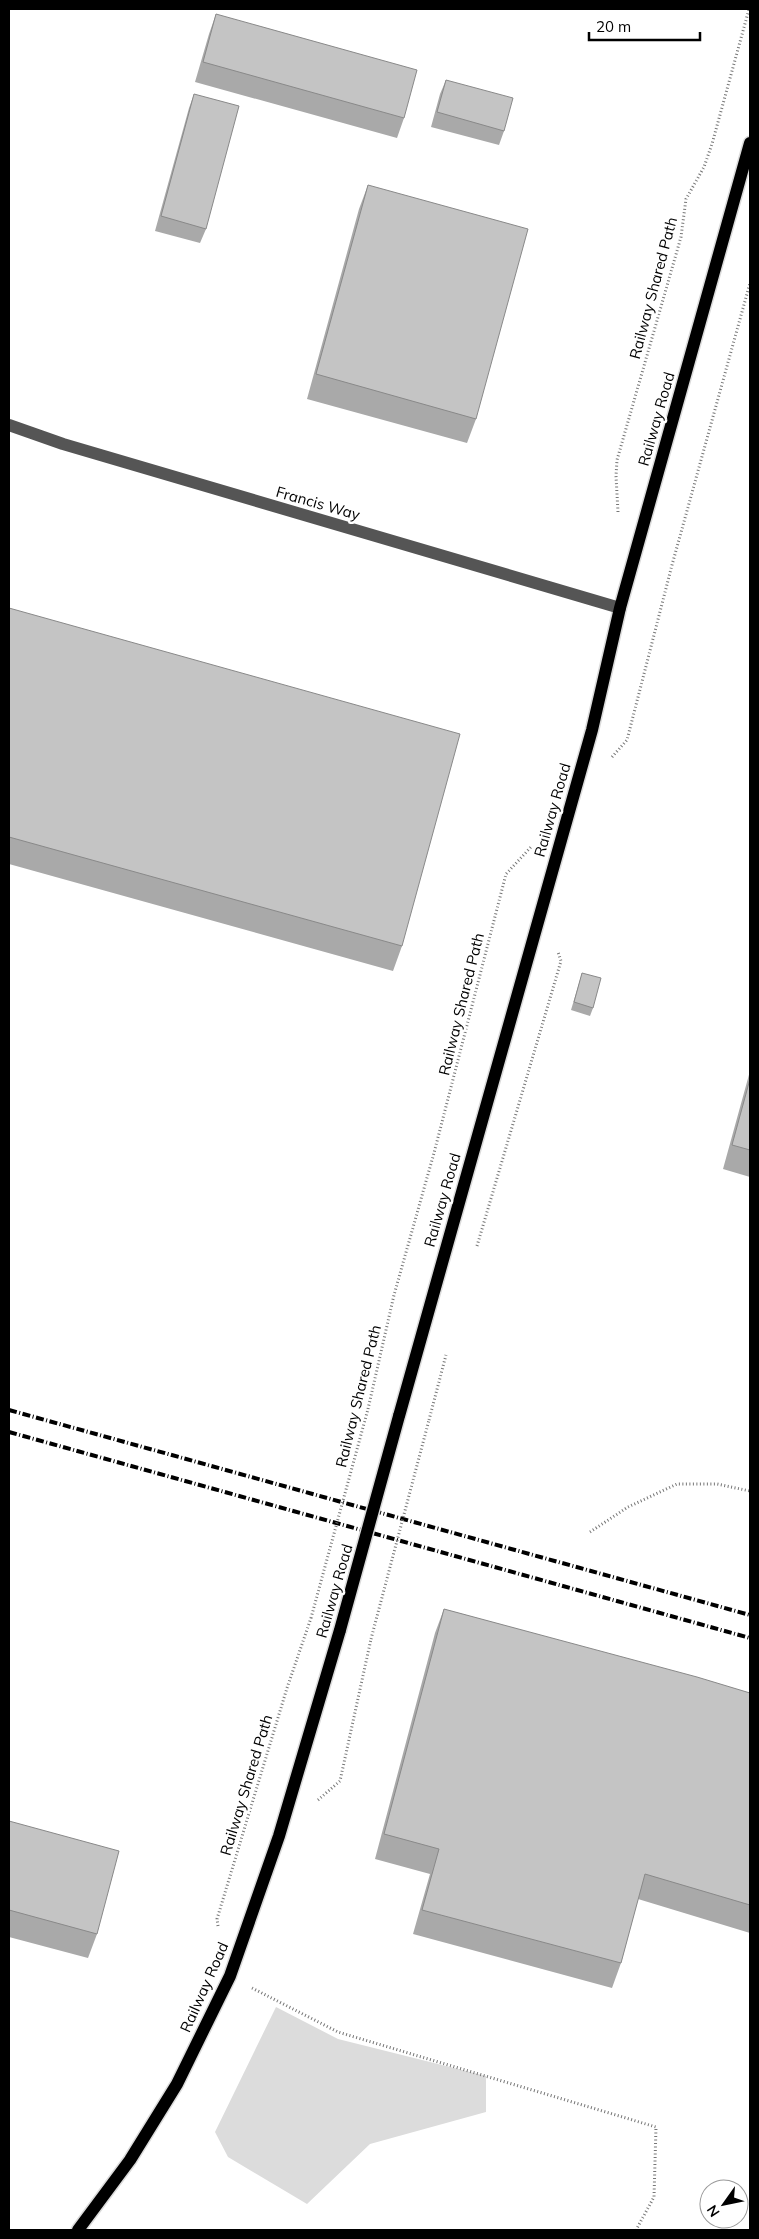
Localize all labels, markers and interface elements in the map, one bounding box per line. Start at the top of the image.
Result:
scale bar [589,10,700,42]
text: 20 m [596,17,631,36]
street label: Railway Shared Path [625,215,681,361]
street label: Railway Road [634,370,678,468]
street label: Francis Way [274,482,362,524]
street label: Railway Road [530,761,574,859]
street label: Railway Shared Path [434,931,488,1077]
street label: Railway Road [420,1151,464,1249]
street label: Railway Shared Path [331,1323,385,1469]
street label: Railway Road [312,1542,356,1640]
street label: Railway Shared Path [216,1712,276,1858]
street label: Railway Road [176,1939,232,2035]
north arrow [699,2179,749,2229]
text: N [703,2202,724,2220]

